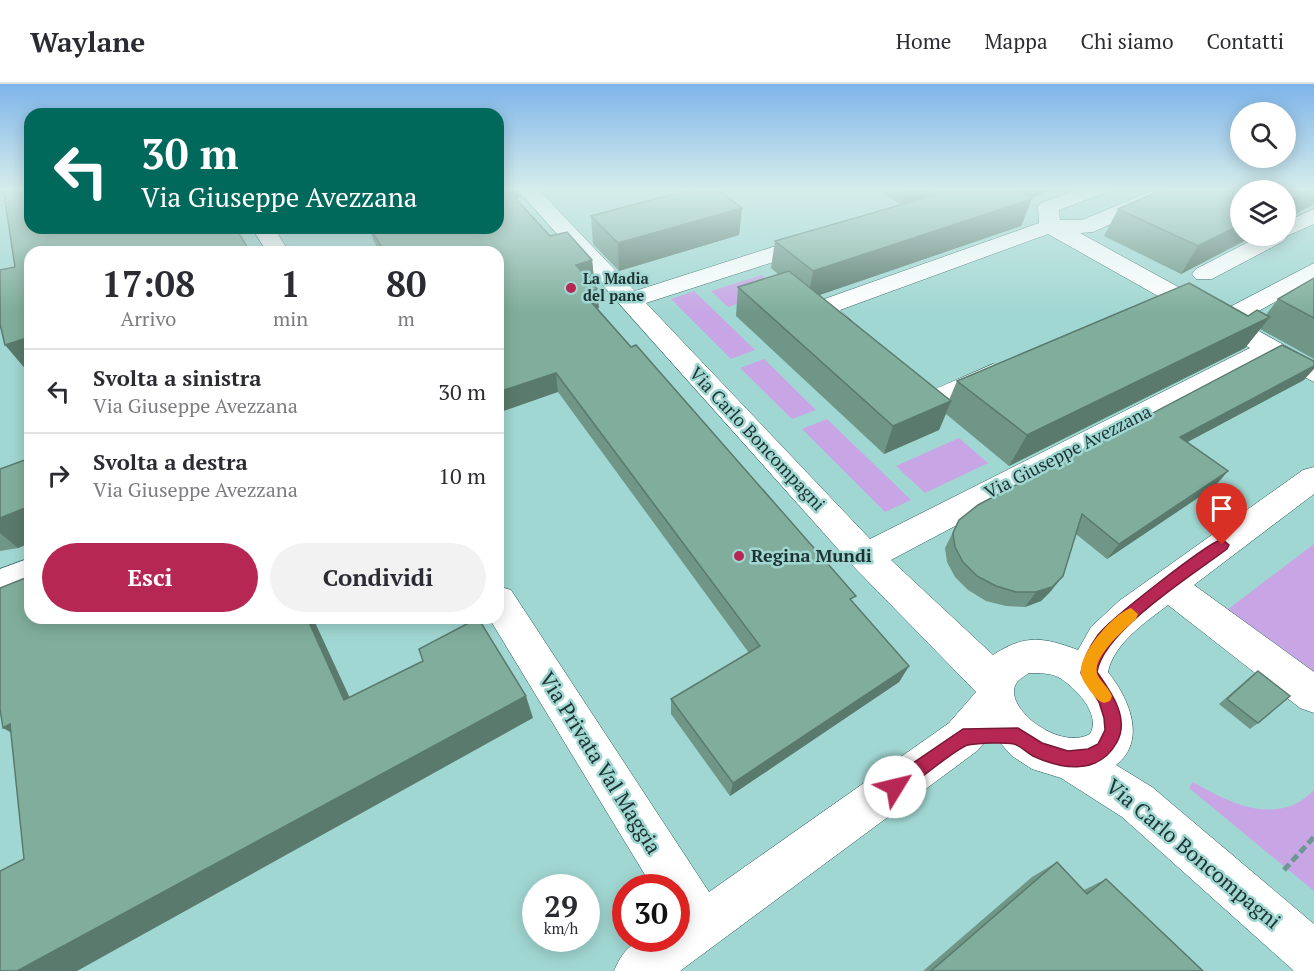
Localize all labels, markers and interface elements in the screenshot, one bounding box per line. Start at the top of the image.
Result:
text: Waylane [30,23,145,60]
text: Home [896,27,951,55]
text: Mappa [984,27,1048,55]
text: Chi siamo [1081,27,1174,55]
text: Contatti [1207,27,1284,55]
map controls [1230,102,1296,246]
button: search [1230,102,1296,168]
text: 30 m [141,125,239,181]
icon: left [42,132,120,210]
text: Via Giuseppe Avezzana [141,179,417,215]
button: layers [1230,180,1296,246]
text: 17:08 [102,260,195,307]
text: 1 [280,260,301,307]
text: 80 [386,260,426,307]
place label: La Madia del pane [583,268,649,305]
marker: La Madia del pane [564,281,578,295]
text: Arrivo [121,305,176,332]
text: min [273,305,308,332]
text: m [397,305,415,332]
street label: Via Carlo Boncompagni [685,361,831,515]
text: Svolta a sinistra [93,363,262,392]
icon: left [42,375,75,408]
text: 30 m [438,377,486,406]
text: Via Giuseppe Avezzana [93,392,298,419]
street label: Via Giuseppe Avezzana [980,399,1155,504]
text: Svolta a destra [93,447,248,476]
icon: right [42,459,75,492]
text: 10 m [438,461,486,490]
text: Via Giuseppe Avezzana [93,476,298,503]
pin [1196,483,1247,545]
icon: arrive [1205,492,1238,525]
button: Esci [42,543,258,612]
button: Condividi [270,543,486,612]
place label: Regina Mundi [751,543,872,567]
marker: Regina Mundi [732,549,746,563]
street label: Via Privata Val Maggia [533,666,669,859]
position arrow [863,755,927,819]
street label: Via Carlo Boncompagni [1100,772,1287,935]
speed limit sign: 30 [612,874,690,952]
text: 29 [544,886,578,926]
text: km/h [544,918,578,938]

